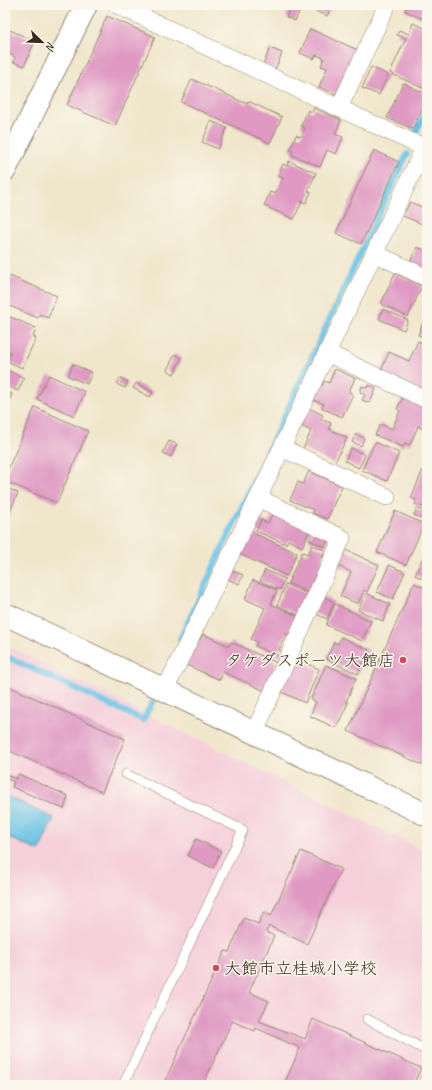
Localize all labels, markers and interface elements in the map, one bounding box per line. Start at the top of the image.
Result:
north arrow [22,22,62,62]
text: N [43,40,59,54]
place label: タケダスポーツ大館店 [225,650,395,671]
marker: タケダスポーツ大館店 [398,655,408,665]
place label: 大館市立桂城小学校 [224,958,377,979]
marker: 大館市立桂城小学校 [211,963,221,973]

